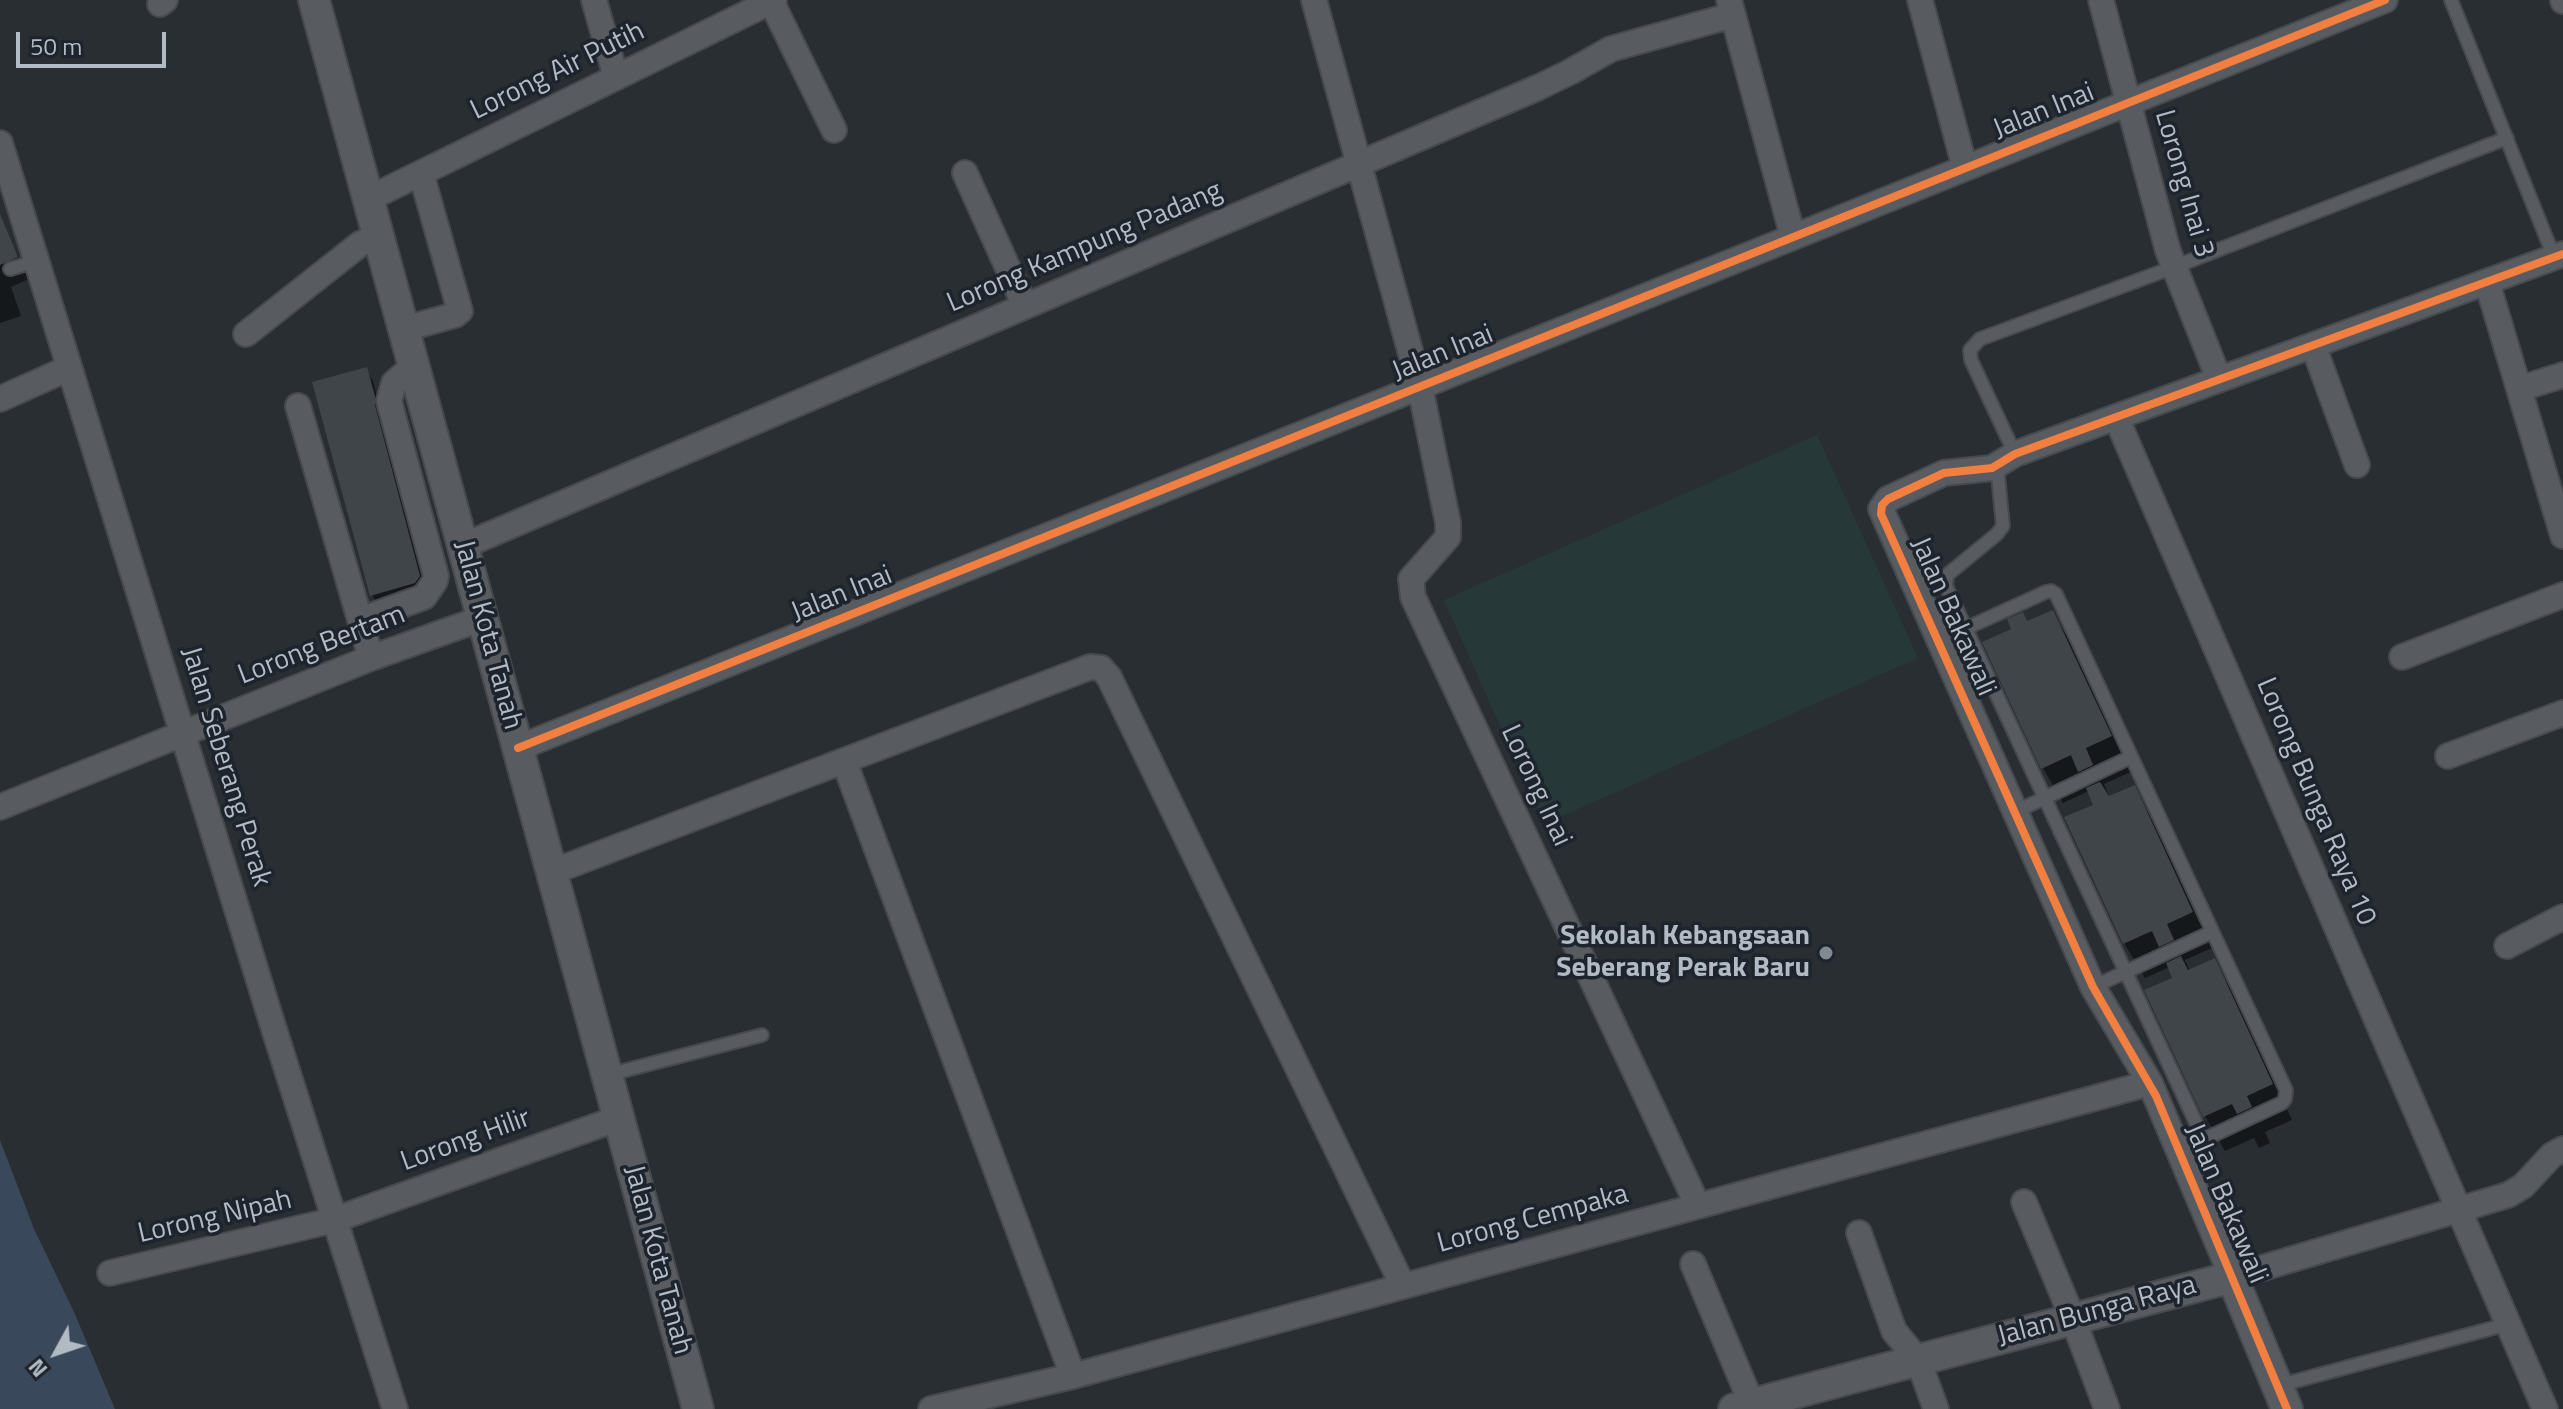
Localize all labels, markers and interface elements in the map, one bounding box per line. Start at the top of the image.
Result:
street label: Lorong Air Putih [466,15,650,129]
scale bar [20,16,170,66]
text: 50 m [30,28,82,64]
street label: Jalan Inai [1989,77,2099,147]
street label: Lorong Inai 3 [2146,106,2220,262]
street label: Lorong Kampung Padang [943,175,1227,321]
street label: Jalan Inai [1388,319,1498,389]
street label: Jalan Bakawali [1902,532,2002,702]
street label: Jalan Kota Tanah [446,537,528,733]
street label: Jalan Inai [787,560,897,630]
street label: Lorong Bertam [234,599,410,693]
street label: Jalan Seberang Perak [173,643,277,891]
street label: Lorong Bunga Raya 10 [2248,673,2382,931]
street label: Lorong Inai [1492,720,1578,852]
place label: Sekolah Kebangsaan Seberang Perak Baru [1556,920,1810,986]
marker: Sekolah Kebangsaan Seberang Perak Baru [1817,944,1835,962]
street label: Lorong Hilir [397,1102,535,1180]
street label: Jalan Bakawali [2176,1119,2274,1289]
street label: Jalan Kota Tanah [616,1162,698,1358]
street label: Lorong Cempaka [1434,1178,1632,1262]
street label: Lorong Nipah [135,1184,295,1252]
street label: Jalan Bunga Raya [1994,1269,2200,1355]
north arrow [16,1313,96,1393]
text: N [20,1352,56,1385]

